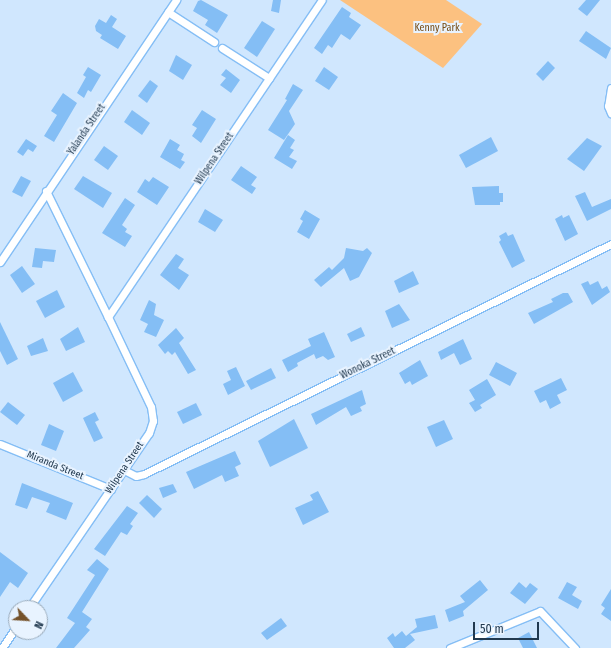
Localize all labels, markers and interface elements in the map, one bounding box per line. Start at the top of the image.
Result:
park label: Kenny Park [414,23,460,35]
street label: Yalanda Street [66,102,108,158]
street label: Wilpena Street [193,131,237,187]
street label: Wonoka Street [339,346,397,382]
street label: Wilpena Street [103,440,147,496]
street label: Miranda Street [25,449,85,483]
north arrow [8,600,48,640]
scale bar [475,614,541,640]
text: N [31,619,46,631]
text: 50 m [480,622,504,636]

